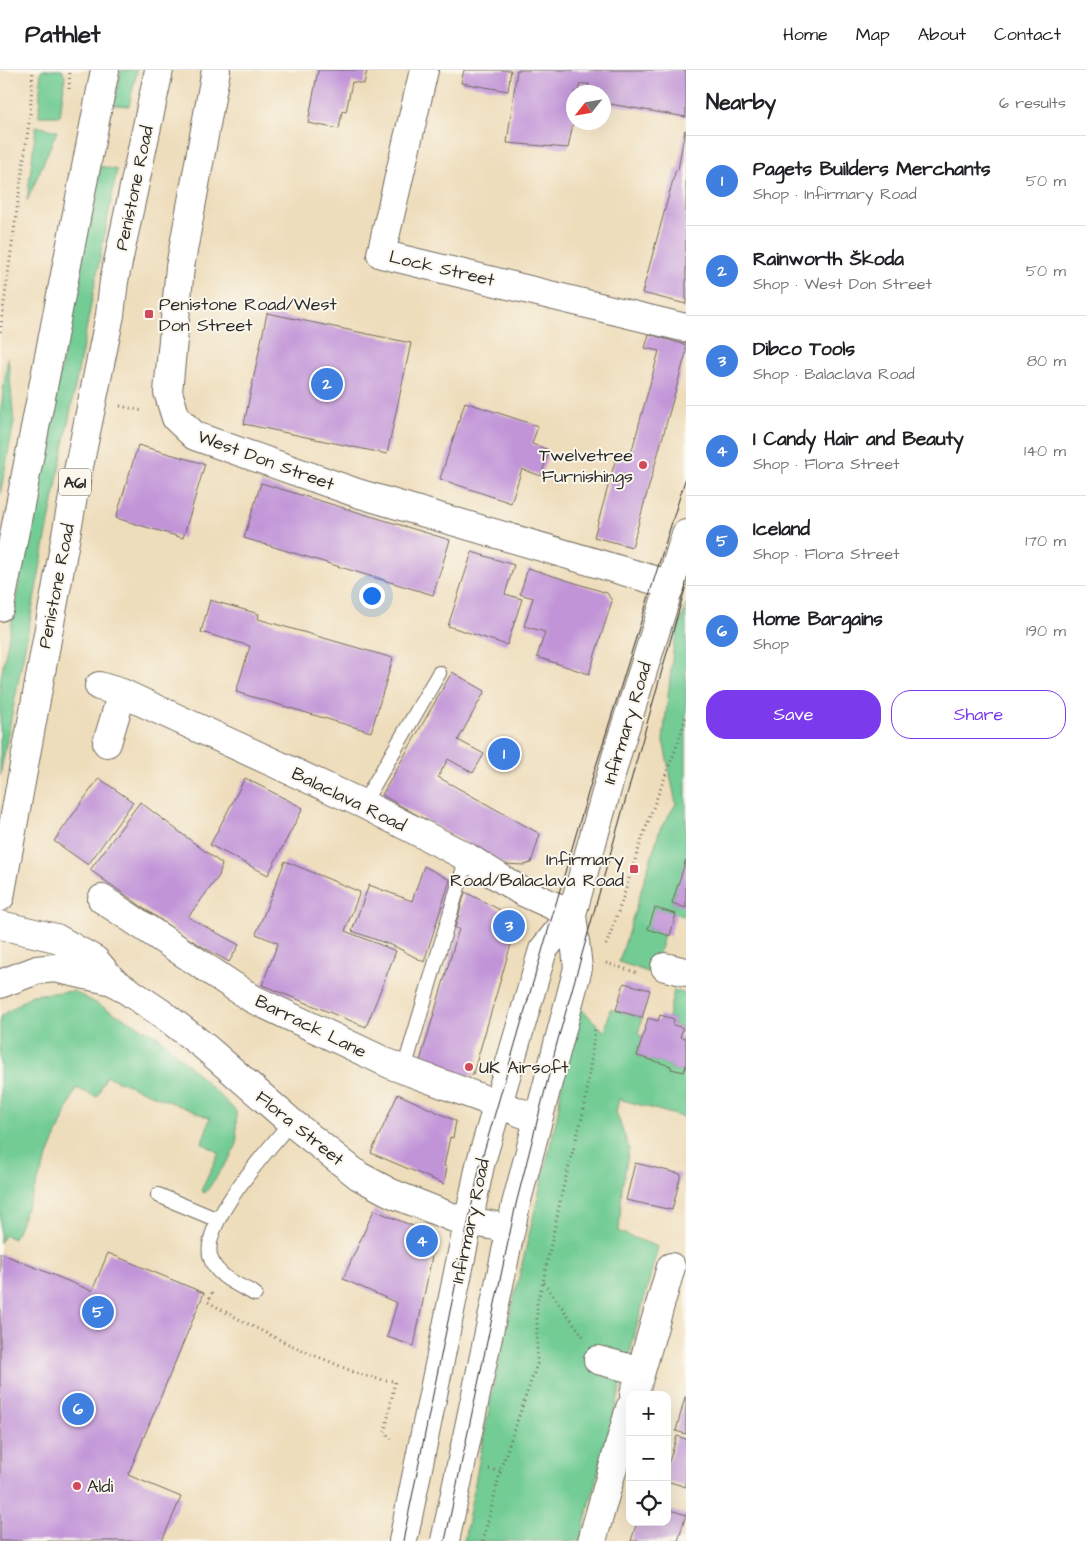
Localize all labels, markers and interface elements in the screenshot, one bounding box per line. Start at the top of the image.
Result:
text: Pathlet [25,18,101,52]
text: Home [783,22,828,47]
text: Map [856,22,890,47]
text: About [918,22,966,47]
text: Contact [994,22,1061,47]
north arrow [566,85,611,130]
text: Nearby [706,88,776,117]
text: 6 results [999,92,1066,114]
street label: Penistone Road [109,124,160,253]
text: Pagets Builders Merchants [753,156,991,183]
text: 1 [721,170,723,192]
text: 50 m [1026,170,1066,192]
text: Shop · Infirmary Road [753,183,917,205]
street label: Lock Street [387,244,498,293]
text: Rainworth Škoda [753,246,904,273]
text: 2 [717,260,727,282]
text: 50 m [1026,260,1066,282]
text: Shop · West Don Street [753,273,932,295]
place label: Penistone Road/West Don Street [159,292,338,338]
marker: Penistone Road/West Don Street [143,308,155,320]
text: Dibco Tools [753,336,855,363]
text: 3 [718,350,726,372]
text: 80 m [1027,350,1066,372]
text: Shop · Balaclava Road [753,363,915,385]
pin: 2 [311,365,343,403]
street label: West Don Street [194,424,338,497]
text: I Candy Hair and Beauty [753,426,964,453]
text: 4 [717,440,727,462]
text: 140 m [1024,440,1066,462]
place label: Twelvetree Furnishings [539,443,633,490]
text: Shop · Flora Street [753,453,900,475]
marker: Twelvetree Furnishings [637,459,649,471]
road number: A61 [59,468,91,496]
text: Iceland [753,516,810,543]
street label: Penistone Road [32,522,81,651]
text: 5 [716,530,728,552]
text: 170 m [1025,530,1066,552]
text: Shop · Flora Street [753,543,900,565]
your location [359,583,385,609]
text: Home Bargains [753,606,883,633]
text: 6 [717,620,727,642]
text: 190 m [1026,620,1066,642]
text: Shop [753,633,789,655]
street label: Infirmary Road [597,659,659,788]
button: Save [706,690,881,739]
button: Share [891,690,1066,739]
pin: 1 [488,735,520,773]
street label: Balaclava Road [287,761,410,838]
place label: Infirmary Road/Balaclava Road [450,847,624,893]
marker: Infirmary Road/Balaclava Road [628,863,640,875]
pin: 3 [493,907,525,945]
street label: Barrack Lane [251,989,371,1064]
place label: UK Airsoft [479,1055,569,1080]
marker: UK Airsoft [463,1061,475,1073]
street label: Flora Street [250,1085,350,1172]
street label: Infirmary Road [445,1157,497,1286]
pin: 4 [406,1222,438,1260]
pin: 5 [82,1293,114,1331]
pin: 6 [62,1390,94,1428]
map controls [626,1391,671,1526]
button: + [626,1391,671,1436]
button: − [626,1436,671,1481]
place label: Aldi [87,1474,114,1499]
marker: Aldi [71,1480,83,1492]
button: locate [626,1481,671,1526]

